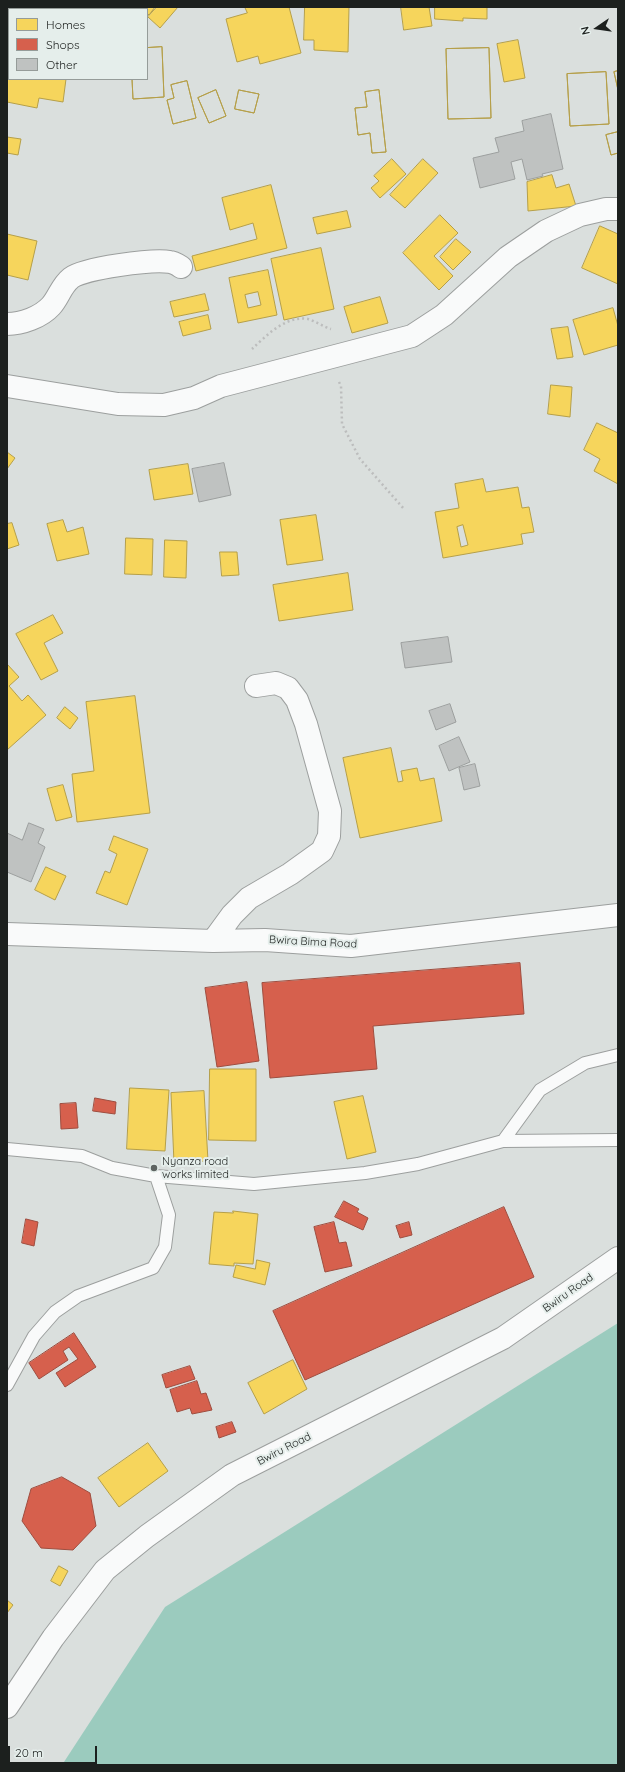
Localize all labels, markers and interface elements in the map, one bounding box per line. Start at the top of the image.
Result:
legend [8,8,148,80]
north arrow [577,8,617,48]
text: Homes [46,17,85,32]
text: N [578,25,593,36]
text: Shops [46,37,80,52]
text: Other [46,57,77,72]
street label: Bwira Bima Road [269,933,357,951]
place label: Nyanza road works limited [162,1155,229,1181]
marker: Nyanza road works limited [149,1163,159,1173]
street label: Bwiru Road [540,1271,596,1315]
street label: Bwiru Road [255,1430,313,1468]
scale bar [10,1738,99,1764]
text: 20 m [15,1745,43,1760]

